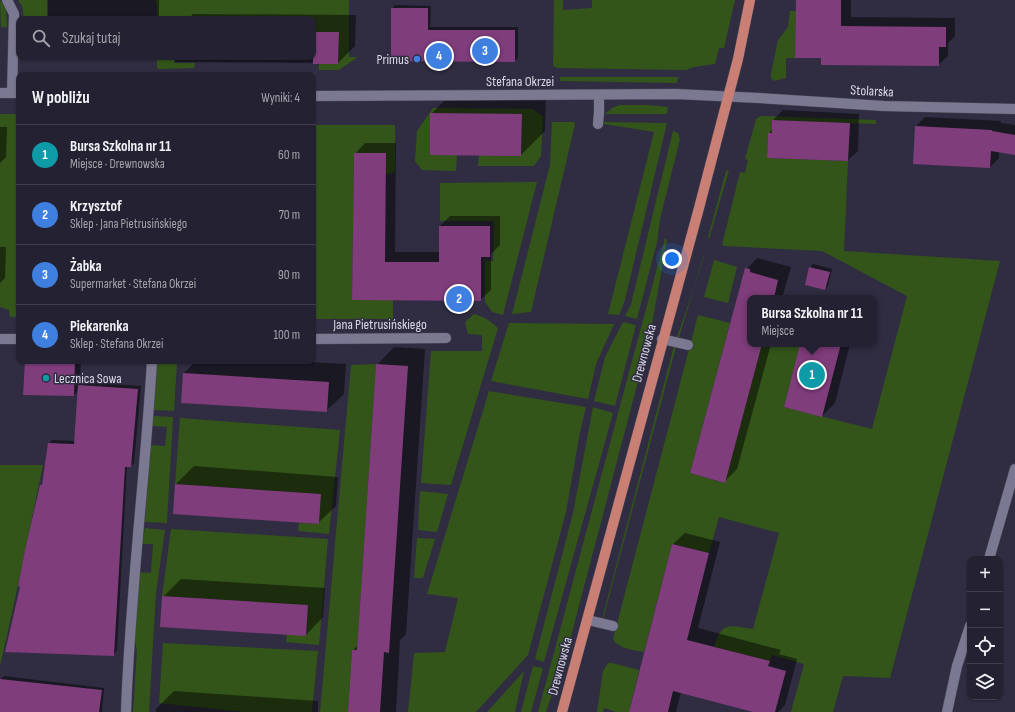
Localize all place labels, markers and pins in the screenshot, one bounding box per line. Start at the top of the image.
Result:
pin: 3 [472,36,498,66]
pin: 4 [426,41,452,71]
place label: Primus [377,51,409,68]
marker: Primus [412,54,422,64]
pin: 2 [446,284,472,314]
pin: 1 [799,360,825,390]
place label: Lecznica Sowa [54,370,122,387]
marker: Lecznica Sowa [41,373,51,383]

